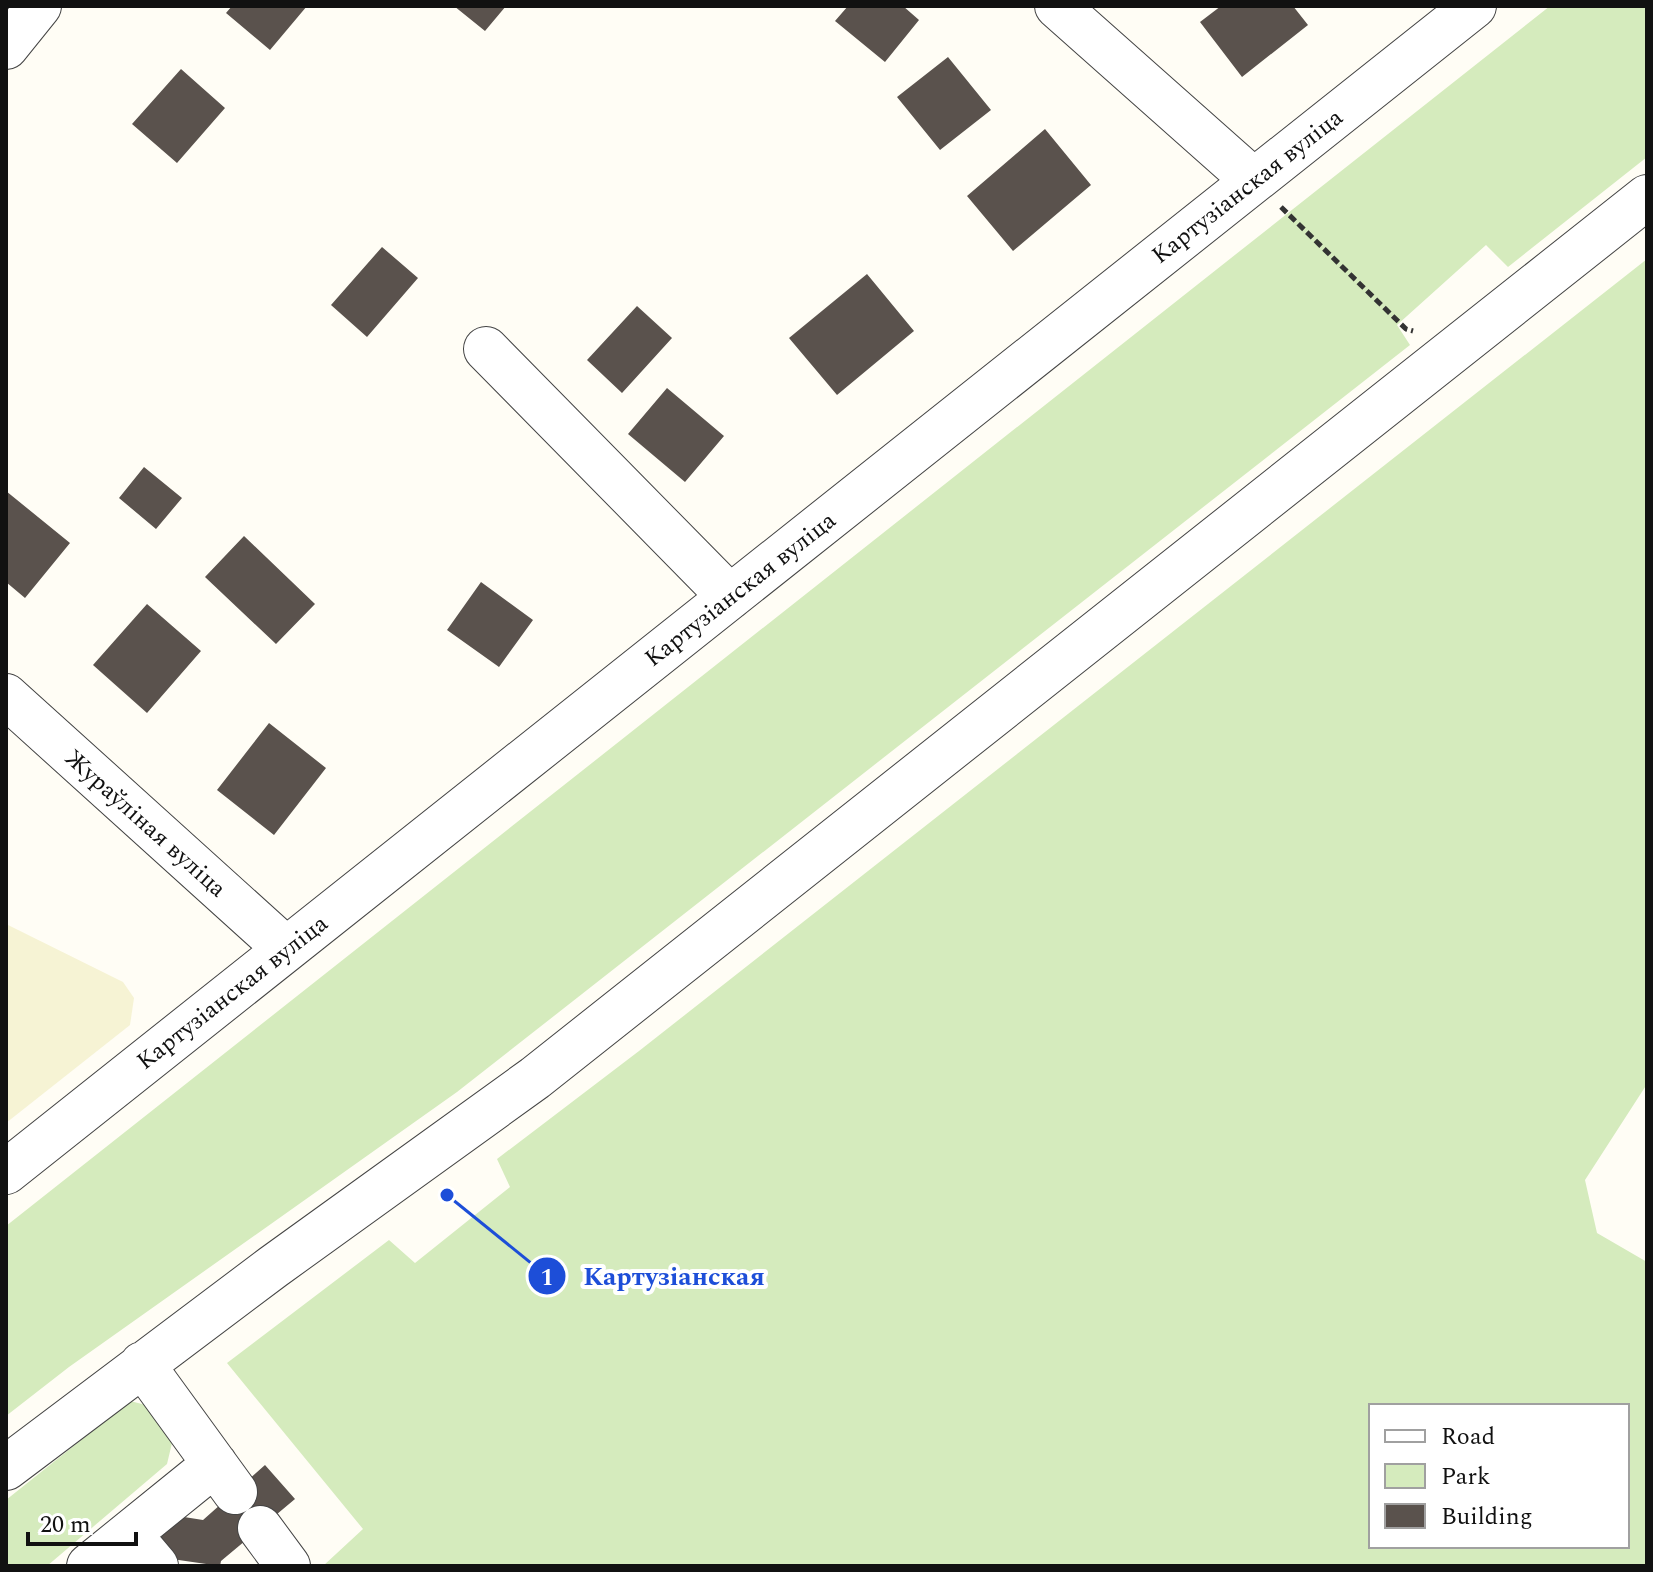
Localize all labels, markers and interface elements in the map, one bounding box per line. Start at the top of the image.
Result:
street label: Картузіанская вуліца [1144,100,1351,273]
street label: Картузіанская вуліца [637,503,844,676]
street label: Жураўліная вуліца [56,741,234,907]
street label: Картузіанская вуліца [129,906,336,1079]
callout: Картузіанская [527,1251,780,1301]
text: Картузіанская [583,1257,765,1297]
text: 1 [540,1260,554,1296]
legend [1369,1404,1629,1548]
text: Road [1441,1419,1495,1455]
text: Park [1441,1459,1491,1495]
scale bar [28,1496,136,1546]
text: Building [1441,1499,1533,1535]
text: 20 m [40,1507,91,1543]

